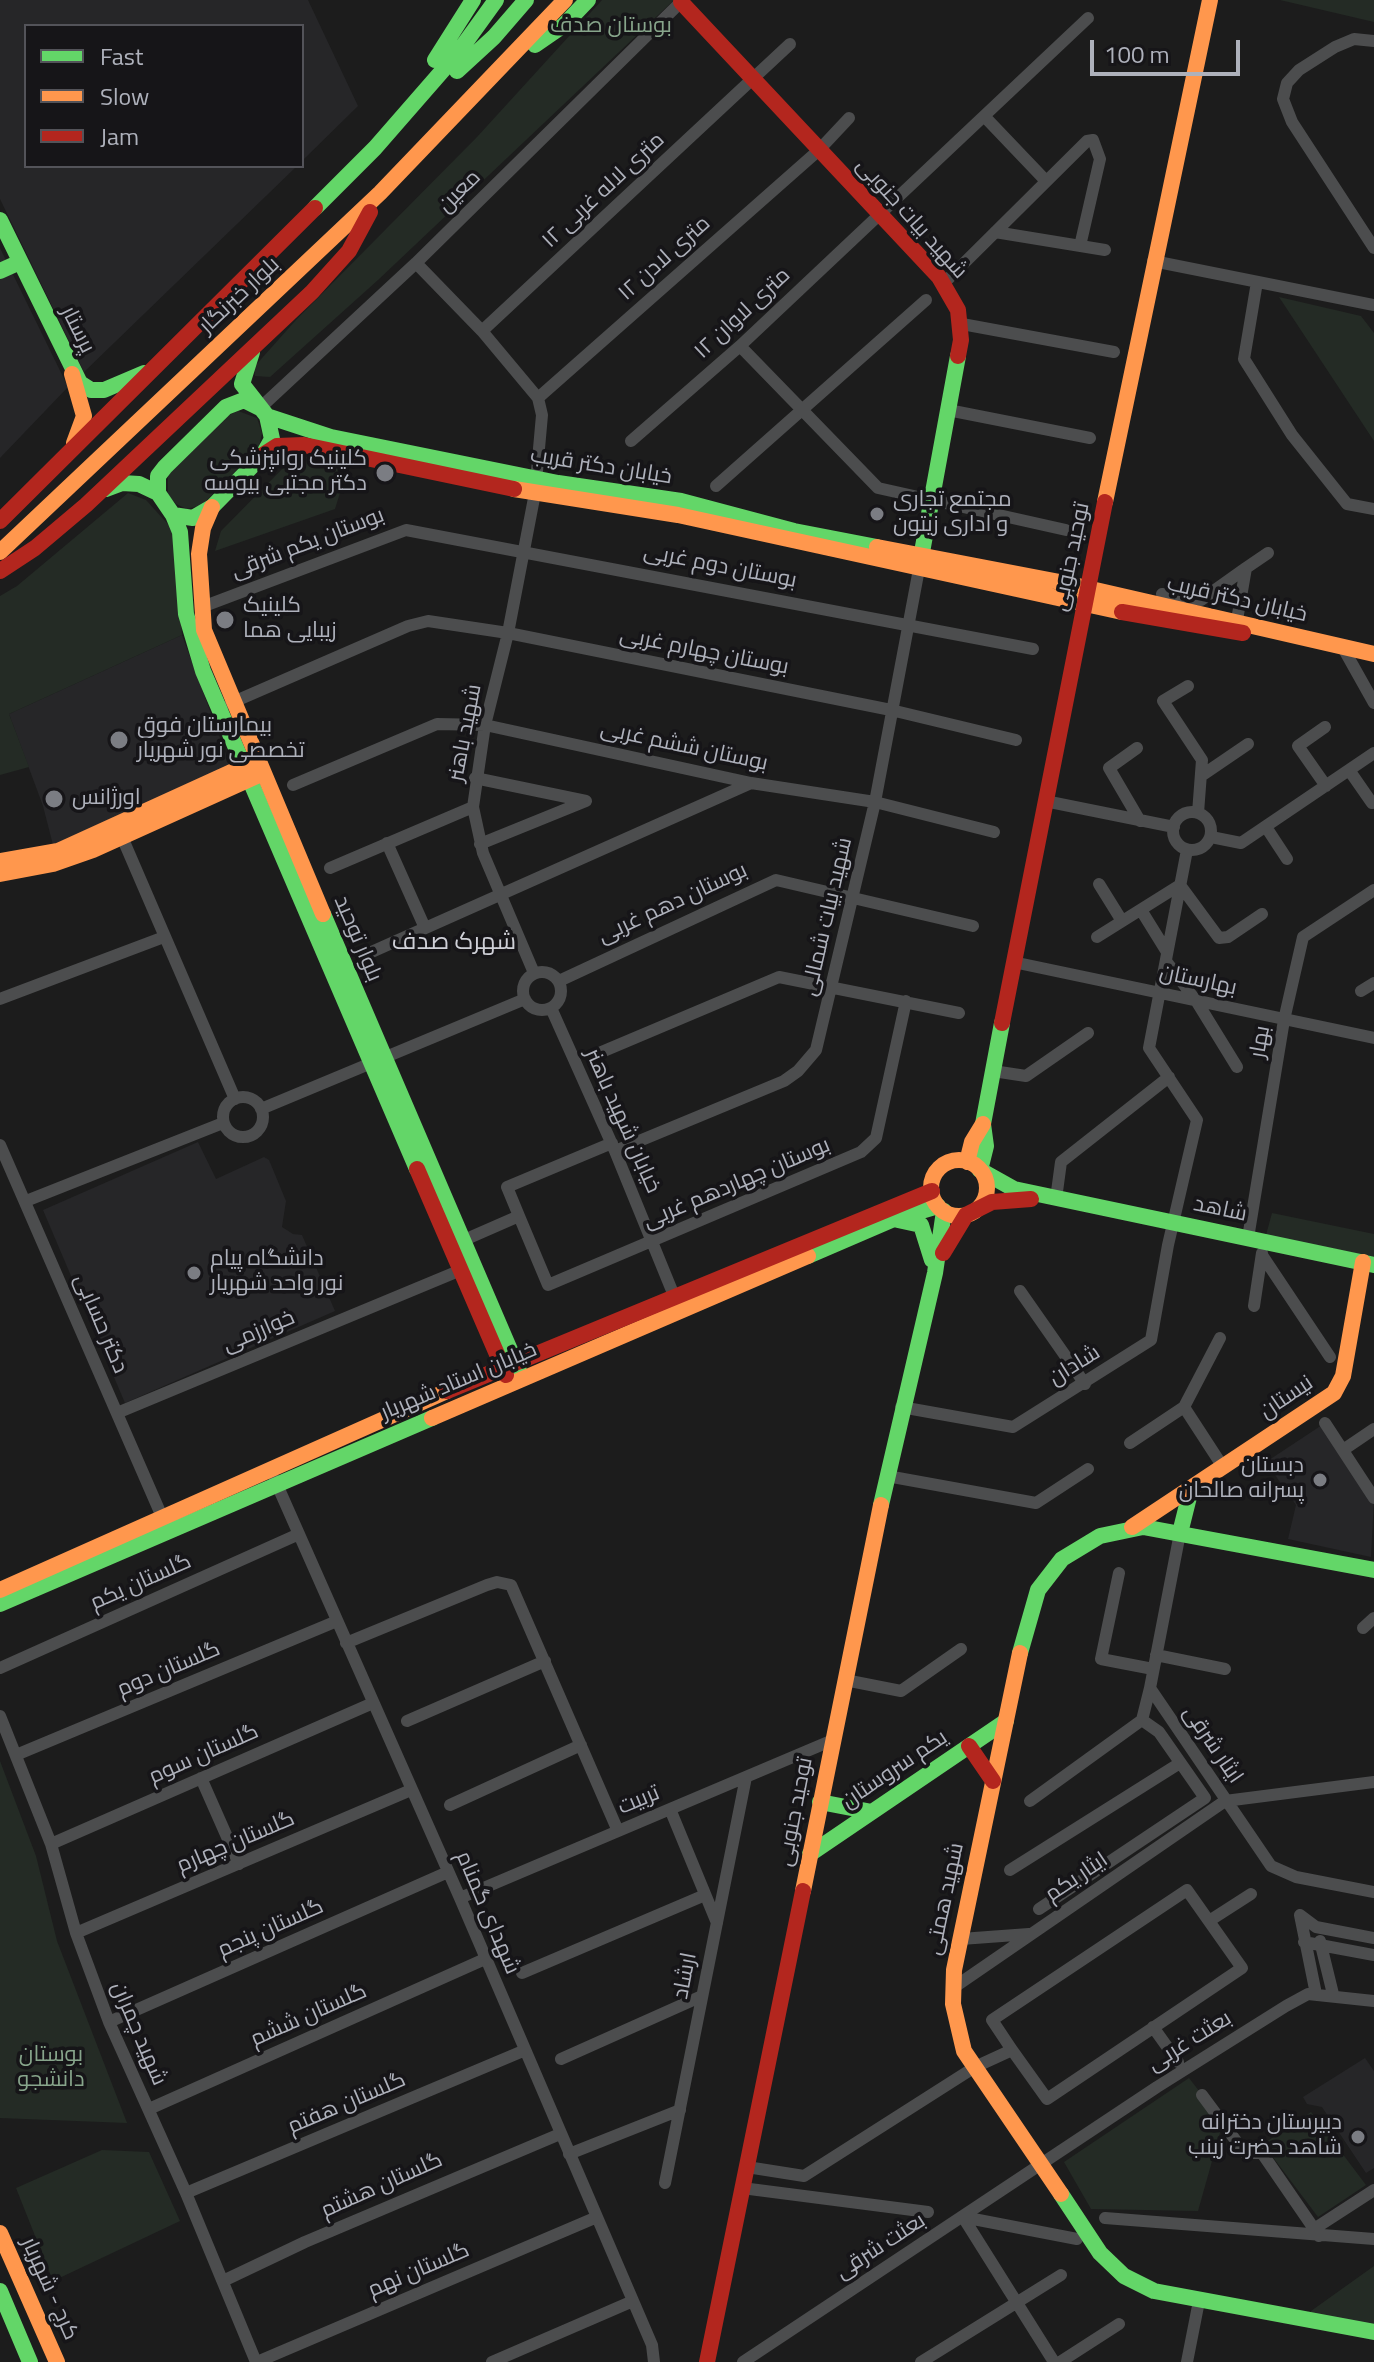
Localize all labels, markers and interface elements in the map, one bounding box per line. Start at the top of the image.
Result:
park label: بوستان صدف [550,14,672,40]
legend [24,24,304,168]
scale bar [1094,24,1244,74]
text: 100 m [1104,36,1170,72]
text: Fast [100,38,143,74]
text: Slow [100,78,149,114]
text: Jam [100,118,139,154]
street label: ۱۲ متری لاله غربی [537,128,671,254]
street label: شهید بیات جنوبی [850,153,972,285]
street label: معین [433,165,487,219]
street label: ۱۲ متری لادن [614,211,716,307]
street label: بلوار خبرنگار [194,252,286,340]
street label: ۱۲ متری لاوان [689,263,797,365]
street label: پرستار [54,302,100,358]
street label: خیابان دکتر قریب [528,443,674,491]
place label: کلینیک روانپزشکی دکتر مجتبی بیوسه [204,447,367,498]
marker: کلینیک روانپزشکی دکتر مجتبی بیوسه [374,462,396,484]
place label: مجتمع تجاری و اداری زیتون [893,488,1012,540]
street label: توحید جنوبی [1048,500,1096,614]
street label: بوستان یکم شرقی [228,503,388,585]
marker: مجتمع تجاری و اداری زیتون [868,505,886,523]
street label: بوستان دوم غربی [641,539,799,595]
street label: خیابان دکتر قریب [1164,571,1310,629]
place label: کلینیک زیبایی هما [243,594,337,646]
marker: کلینیک زیبایی هما [214,609,236,631]
street label: بوستان چهارم غربی [617,623,791,681]
street label: شهید باهنر [444,682,488,784]
place label: بیمارستان فوق تخصصی نور شهریار [137,714,305,766]
street label: بوستان ششم غربی [598,716,770,778]
marker: بیمارستان فوق تخصصی نور شهریار [108,729,130,751]
place label: اورژانس [72,786,141,812]
marker: اورژانس [43,788,65,810]
street label: شهید بیات شمالی [797,835,859,999]
street label: بوستان دهم غربی [594,858,752,950]
street label: بلوار توحید [327,892,387,986]
district label: شهرک صدف [392,929,516,957]
street label: بهارستان [1157,960,1239,1002]
street label: بهار [1245,1024,1277,1060]
street label: خیابان شهید باهنر [578,1044,666,1198]
street label: بوستان چهاردهم غربی [639,1133,835,1235]
street label: شاهد [1191,1191,1249,1229]
place label: دانشگاه پیام نور واحد شهریار [210,1247,343,1298]
marker: دانشگاه پیام نور واحد شهریار [185,1264,203,1282]
street label: دکتر حسابی [67,1270,133,1378]
street label: خوارزمی [219,1305,299,1359]
street label: خیابان استاد شهریار [377,1337,541,1427]
street label: شادان [1044,1340,1106,1392]
street label: نيستان [1255,1371,1319,1425]
place label: دبستان پسرانه صالحان [1179,1454,1304,1506]
marker: دبستان پسرانه صالحان [1311,1471,1329,1489]
street label: گلستان یکم [86,1549,196,1617]
street label: گلستان دوم [114,1636,224,1704]
street label: ایثار شرقی [1176,1701,1248,1789]
street label: گلستان سوم [145,1719,263,1791]
street label: یکم سروستان [837,1725,953,1815]
street label: توحید جنوبی [772,1755,820,1869]
street label: تربیت [614,1780,664,1822]
street label: گلستان چهارم [173,1806,299,1880]
street label: شهید همتی [921,1840,971,1958]
street label: شهدای گمنام [449,1847,525,1979]
street label: ایثار یکم [1041,1847,1113,1909]
street label: گلستان پنجم [214,1894,328,1964]
street label: ارشاد [669,1950,703,2002]
street label: شهید چمران [104,1978,172,2090]
street label: گلستان ششم [247,1979,371,2053]
street label: بعثت غربی [1143,2006,1237,2078]
park label: بوستان دانشجو [17,2043,85,2094]
street label: گلستان هفتم [284,2067,410,2141]
place label: دبیرستان دخترانه شاهد حضرت زینب [1188,2111,1342,2162]
marker: دبیرستان دخترانه شاهد حضرت زینب [1349,2128,1367,2146]
street label: گلستان هشتم [317,2147,447,2225]
street label: بعثت شرقی [831,2208,931,2286]
street label: کرج - شهریار [15,2233,83,2345]
street label: گلستان نهم [364,2238,474,2304]

